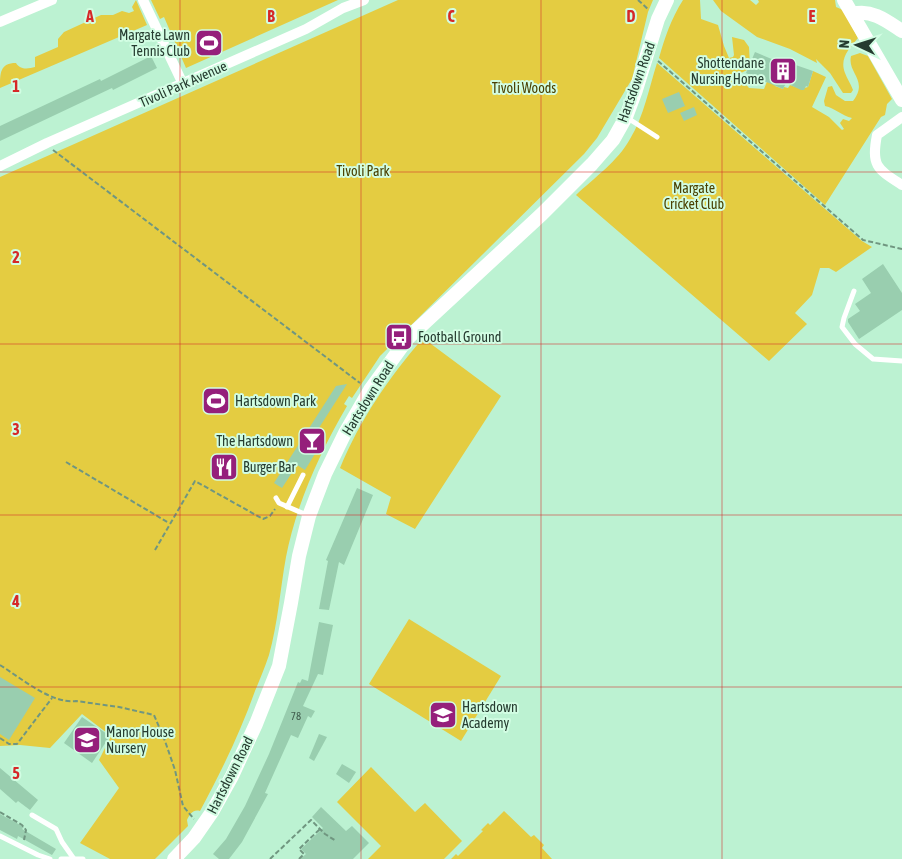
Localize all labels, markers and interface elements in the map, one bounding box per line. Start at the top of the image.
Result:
text: A [85,7,94,25]
text: B [267,7,275,25]
text: C [447,7,455,25]
text: D [627,7,636,25]
text: E [809,7,816,25]
north arrow [832,20,882,70]
place label: Margate Lawn Tennis Club [119,27,190,59]
sports icon: Margate Lawn Tennis Club [194,28,224,58]
text: N [836,39,852,49]
street label: Hartsdown Road [614,40,658,124]
place label: Shottendane Nursing Home [691,55,764,87]
building icon: Shottendane Nursing Home [768,56,798,86]
street label: Tivoli Park Avenue [137,58,229,110]
text: 1 [12,77,20,95]
park label: Tivoli Woods [492,80,556,96]
park label: Tivoli Park [336,163,390,179]
park label: Margate Cricket Club [664,180,725,212]
text: 2 [12,248,20,266]
bus stop icon: Football Ground [384,322,414,352]
place label: Football Ground [418,329,501,345]
street label: Hartsdown Road [339,358,397,438]
sports icon: Hartsdown Park [201,386,231,416]
place label: Hartsdown Park [235,393,316,409]
text: 3 [12,420,20,438]
bar icon: The Hartsdown [297,426,327,456]
place label: The Hartsdown [216,433,293,449]
restaurant icon: Burger Bar [209,452,239,482]
place label: Burger Bar [243,459,296,475]
text: 4 [11,592,20,610]
place label: Hartsdown Academy [462,699,518,731]
school or university icon: Hartsdown Academy [428,700,458,730]
house number: 78 [291,710,301,722]
place label: Manor House Nursery [106,724,174,756]
school or university icon: Manor House Nursery [72,725,102,755]
street label: Hartsdown Road [204,734,256,816]
text: 5 [12,764,20,782]

